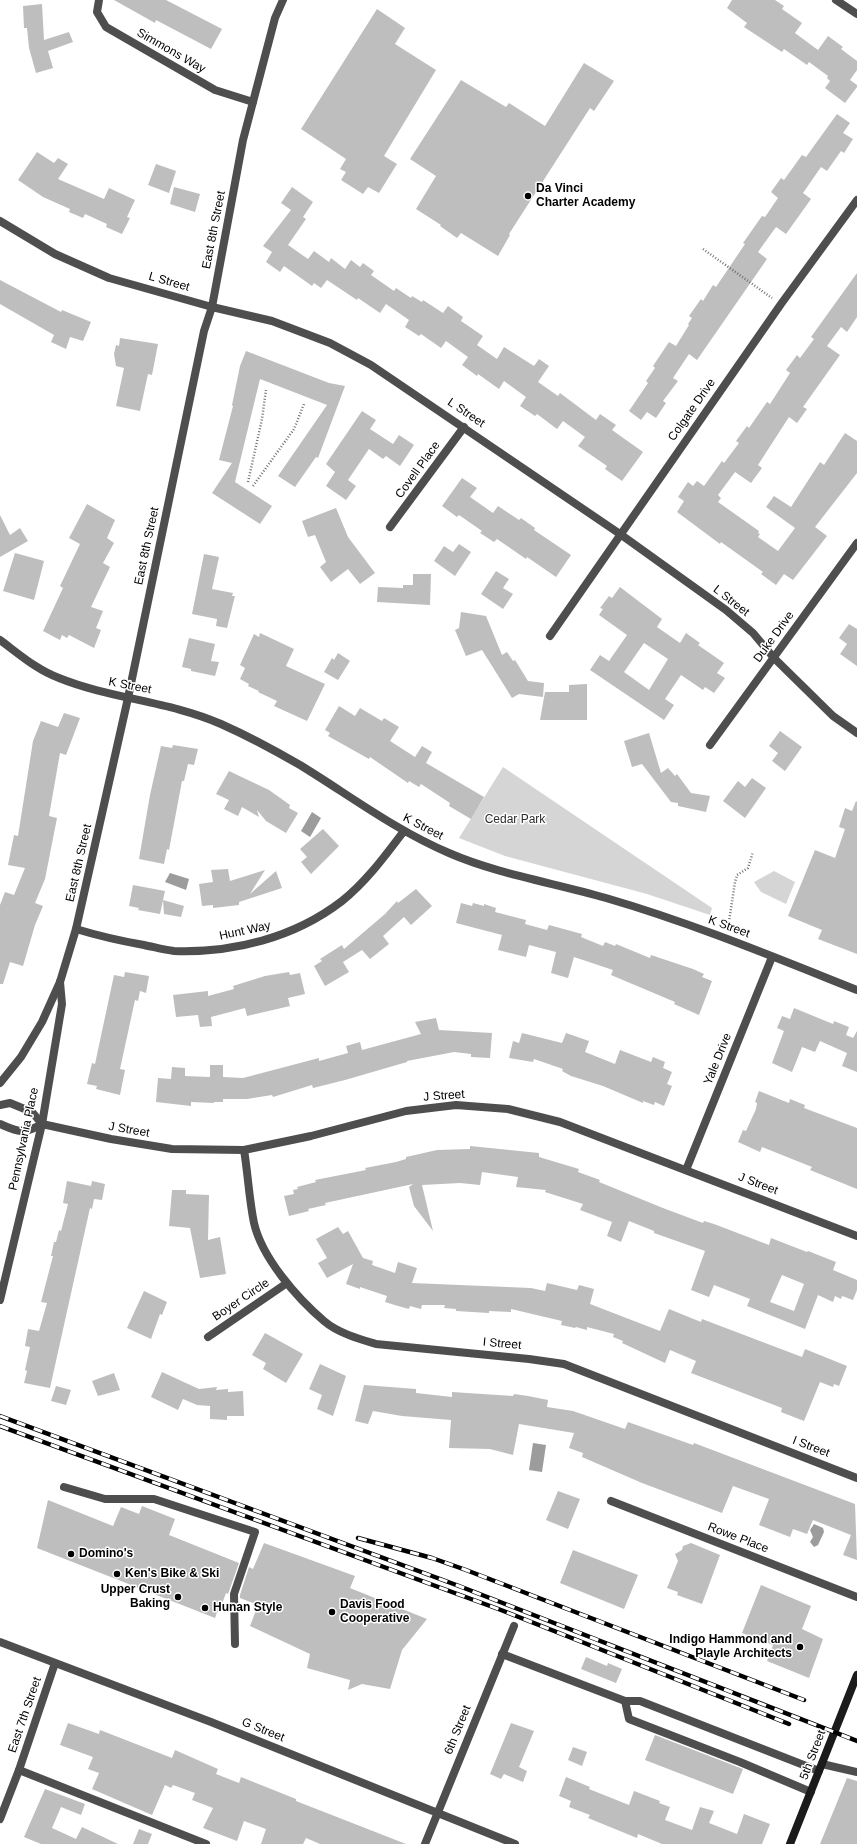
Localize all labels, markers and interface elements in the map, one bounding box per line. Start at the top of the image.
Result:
street label: Simmons Way [134,26,208,76]
place label: Da Vinci Charter Academy [536,182,635,210]
street label: East 8th Street [199,190,229,270]
marker: Da Vinci Charter Academy [523,191,533,201]
street label: L Street [147,269,191,295]
street label: Colgate Drive [665,376,719,444]
street label: L Street [445,395,487,431]
street label: Covell Place [393,439,443,501]
street label: East 8th Street [132,506,162,586]
street label: L Street [710,582,752,620]
street label: Duke Drive [751,609,797,665]
street label: K Street [107,675,153,697]
street label: K Street [400,811,446,843]
park label: Cedar Park [485,813,545,827]
street label: East 8th Street [63,823,95,903]
street label: K Street [706,913,752,941]
street label: Hunt Way [218,919,272,943]
street label: Yale Drive [701,1031,735,1087]
street label: Pennsylvania Place [6,1086,42,1192]
street label: J Street [423,1087,465,1105]
street label: J Street [107,1119,151,1141]
street label: J Street [736,1170,780,1198]
street label: Boyer Circle [210,1276,272,1324]
street label: I Street [482,1335,522,1353]
street label: I Street [790,1433,832,1461]
street label: Rowe Place [706,1520,770,1556]
place label: Domino's [79,1547,133,1561]
marker: Domino's [66,1549,76,1559]
place label: Ken's Bike & Ski [125,1567,219,1581]
marker: Ken's Bike & Ski [112,1569,122,1579]
place label: Upper Crust Baking [101,1583,170,1611]
marker: Upper Crust Baking [173,1592,183,1602]
place label: Davis Food Cooperative [340,1598,409,1626]
place label: Hunan Style [213,1601,282,1615]
marker: Hunan Style [200,1603,210,1613]
marker: Davis Food Cooperative [327,1607,337,1617]
place label: Indigo Hammond and Playle Architects [669,1633,792,1661]
marker: Indigo Hammond and Playle Architects [795,1642,805,1652]
street label: East 7th Street [5,1675,45,1755]
street label: 6th Street [442,1703,474,1757]
street label: G Street [240,1715,286,1745]
street label: 5th Street [797,1728,829,1782]

